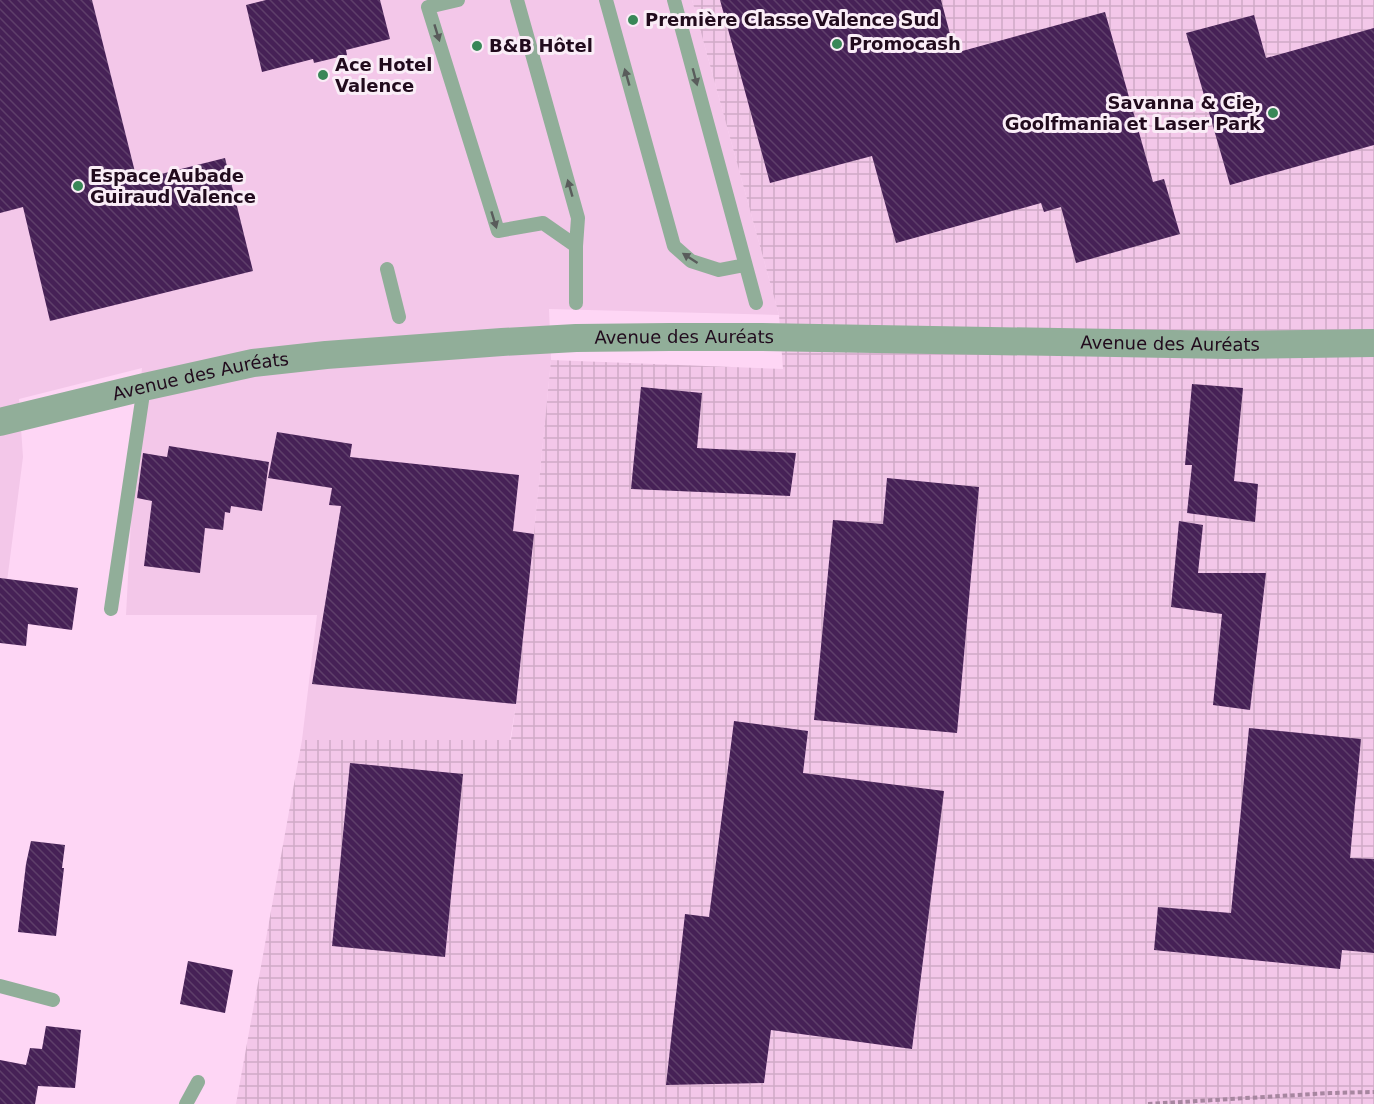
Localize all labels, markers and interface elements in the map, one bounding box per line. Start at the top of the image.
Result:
place label: Première Classe Valence Sud [645,9,939,30]
marker: Première Classe Valence Sud [626,13,640,27]
one-way arrow [432,24,442,42]
place label: Promocash [849,33,961,54]
place label: B&B Hôtel [489,35,593,56]
marker: Promocash [830,37,844,51]
marker: B&B Hôtel [470,39,484,53]
place label: Ace Hotel Valence [335,54,433,96]
marker: Ace Hotel Valence [316,68,330,82]
one-way arrow [622,68,632,86]
one-way arrow [690,68,700,86]
place label: Savanna & Cie, Goolfmania et Laser Park [1005,92,1262,134]
marker: Savanna & Cie, Goolfmania et Laser Park [1266,106,1280,120]
place label: Espace Aubade Guiraud Valence [90,165,256,207]
marker: Espace Aubade Guiraud Valence [71,179,85,193]
one-way arrow [565,179,574,197]
one-way arrow [490,211,499,229]
one-way arrow [682,252,698,263]
street label: Avenue des Auréats [594,326,774,348]
street label: Avenue des Auréats [1080,331,1260,355]
street label: Avenue des Auréats [110,348,290,404]

